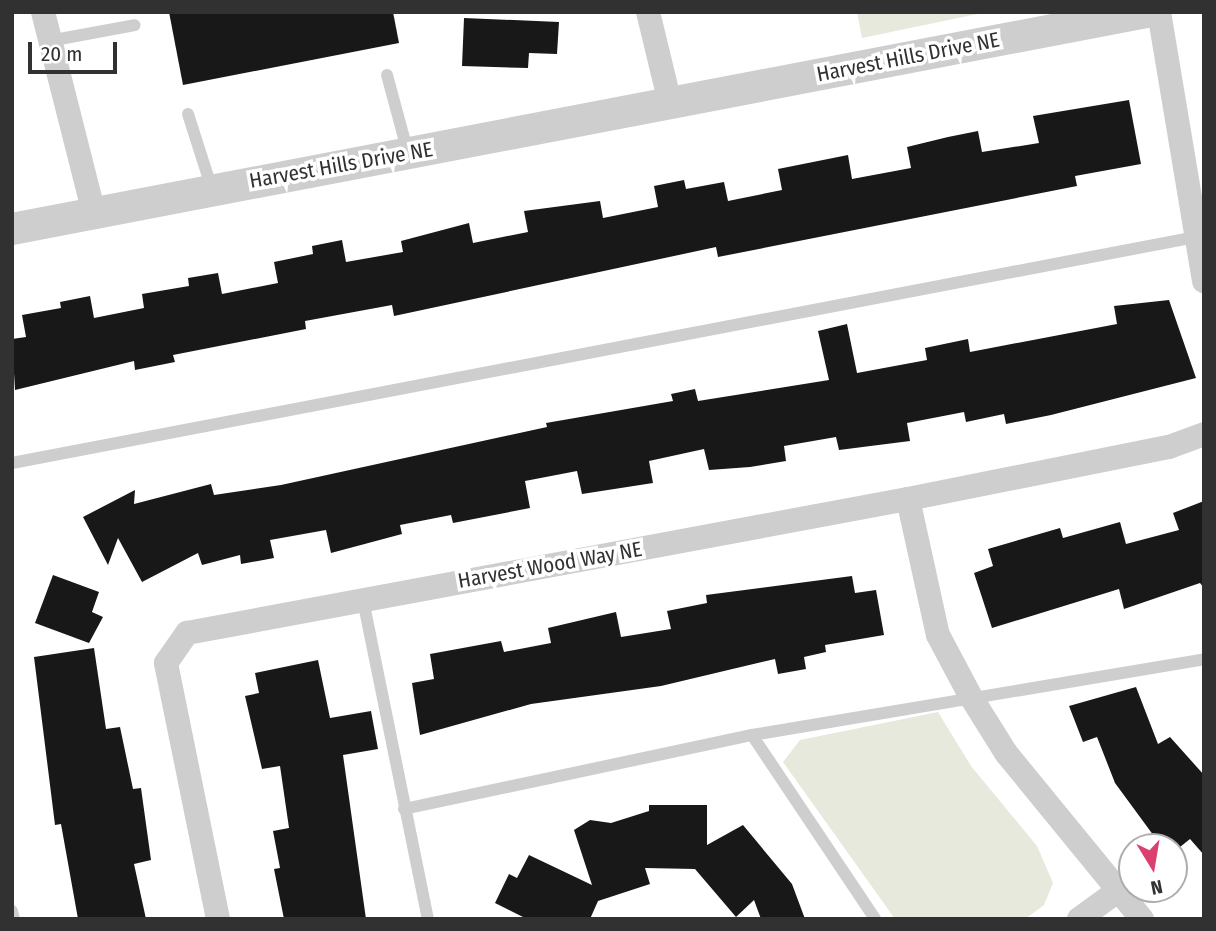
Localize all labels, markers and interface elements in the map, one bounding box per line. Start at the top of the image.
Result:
street label: Harvest Hills Drive NE [814,27,1002,87]
scale bar [32,28,121,72]
text: 20 m [41,41,82,67]
street label: Harvest Hills Drive NE [247,136,435,194]
street label: Harvest Wood Way NE [456,536,644,594]
north arrow [1118,833,1188,903]
text: N [1149,875,1165,900]

